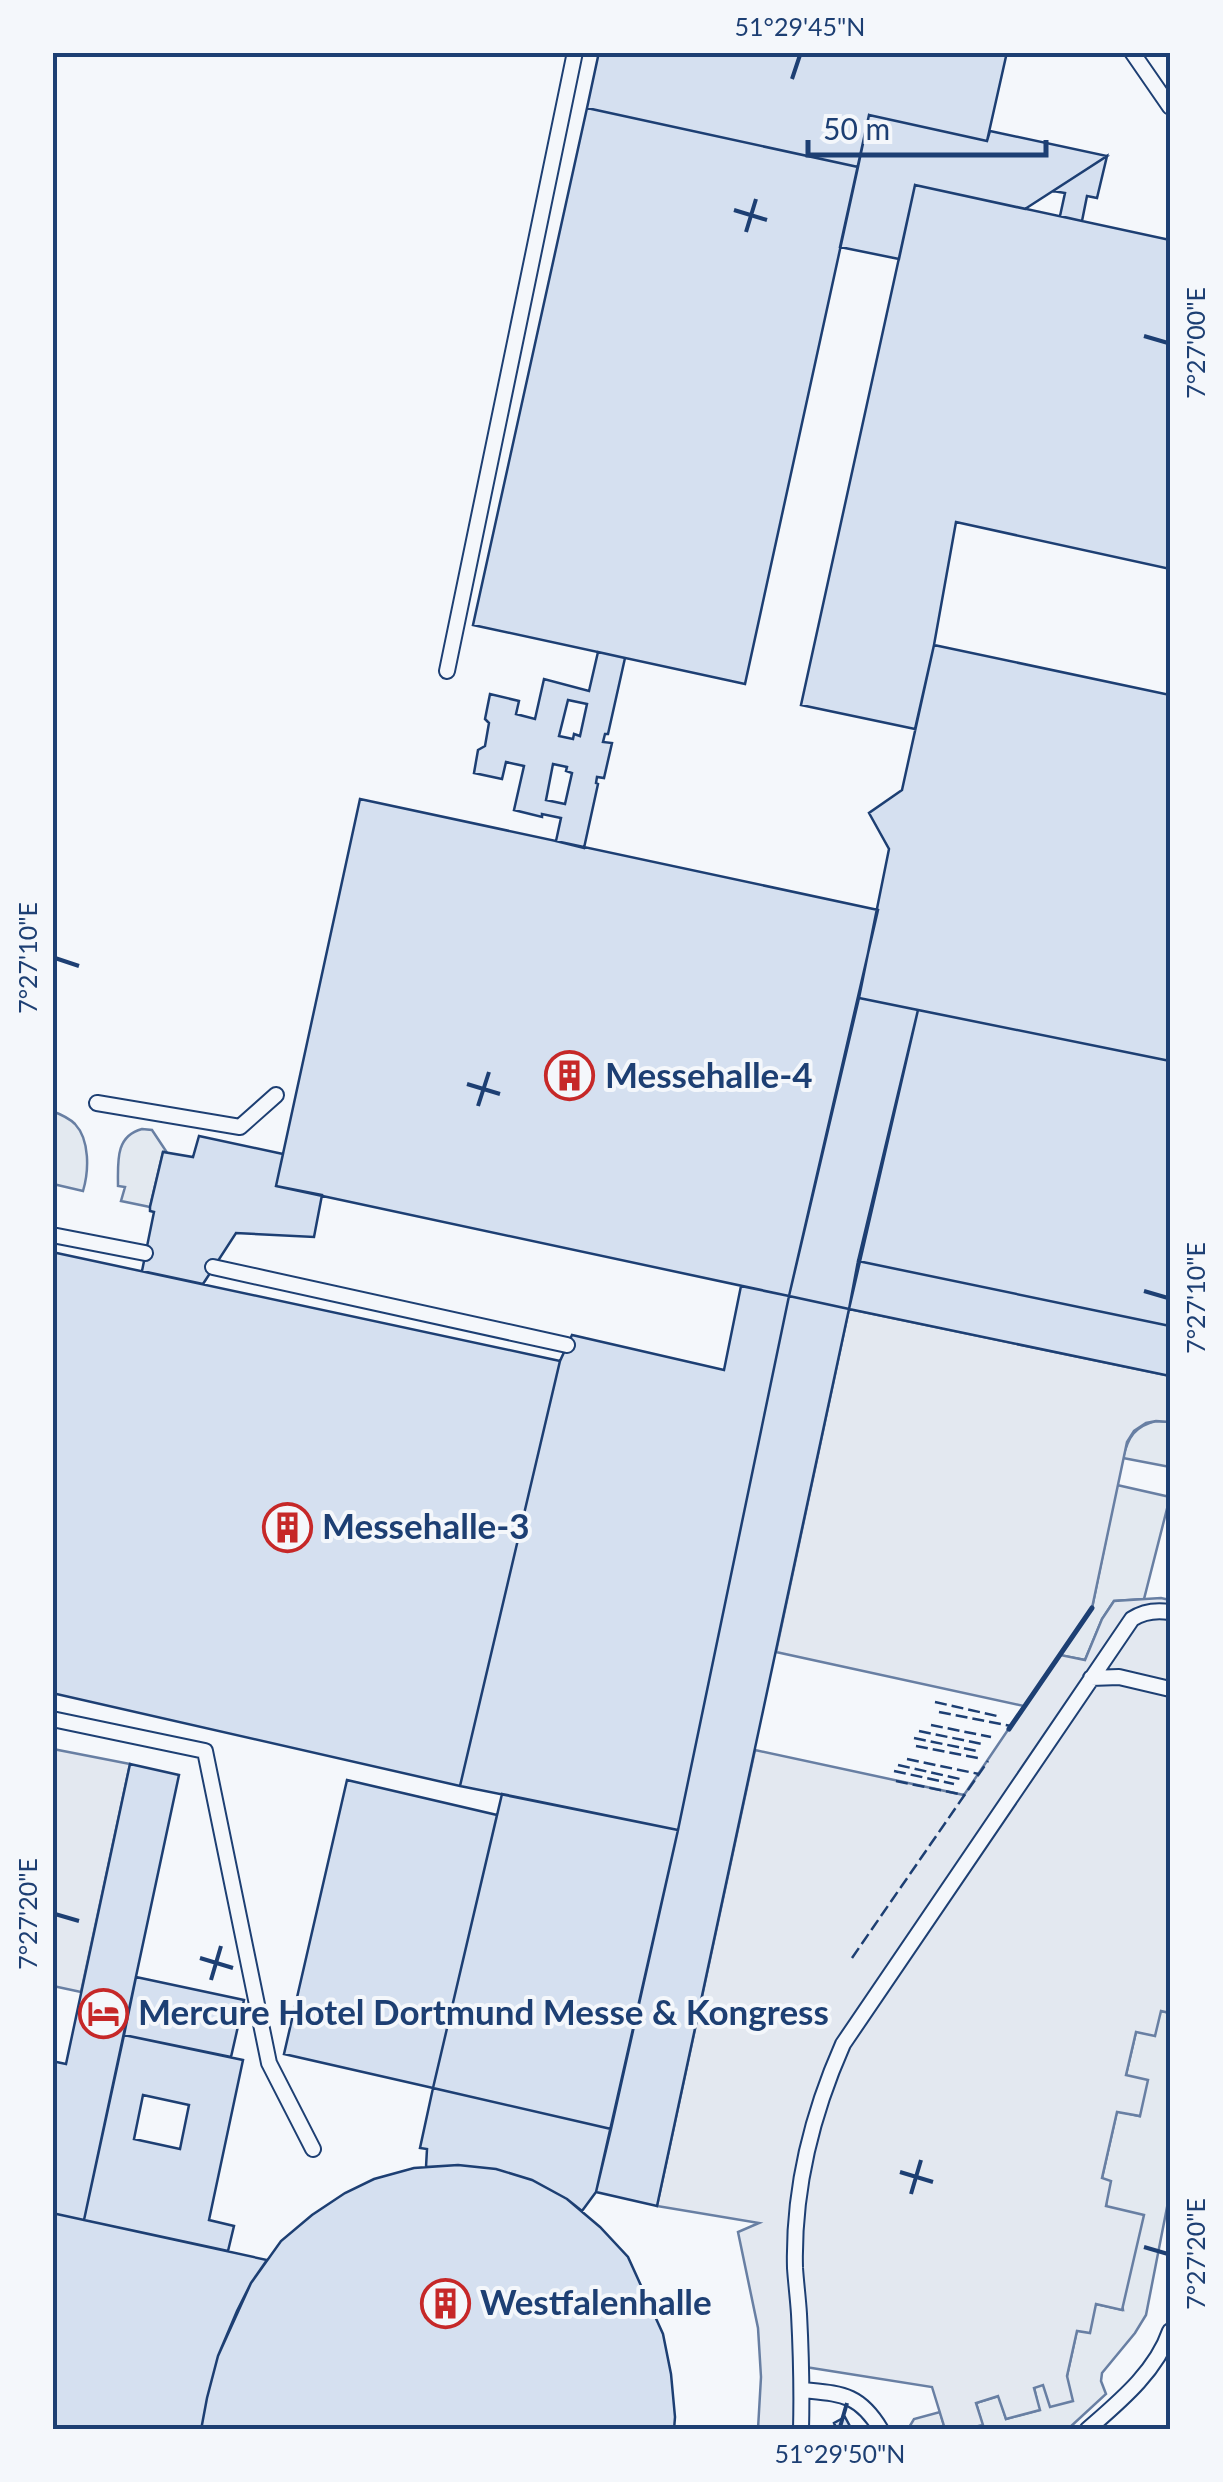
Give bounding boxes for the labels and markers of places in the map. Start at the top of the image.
building icon: Messehalle-4 [544,1050,596,1102]
place label: Messehalle-4 [605,1053,813,1095]
building icon: Messehalle-3 [261,1501,313,1553]
place label: Messehalle-3 [322,1504,530,1546]
hotel icon: Mercure Hotel Dortmund Messe & Kongress [77,1987,129,2039]
place label: Mercure Hotel Dortmund Messe & Kongress [138,1990,829,2032]
building icon: Westfalenhalle [419,2277,471,2329]
place label: Westfalenhalle [480,2280,712,2322]

